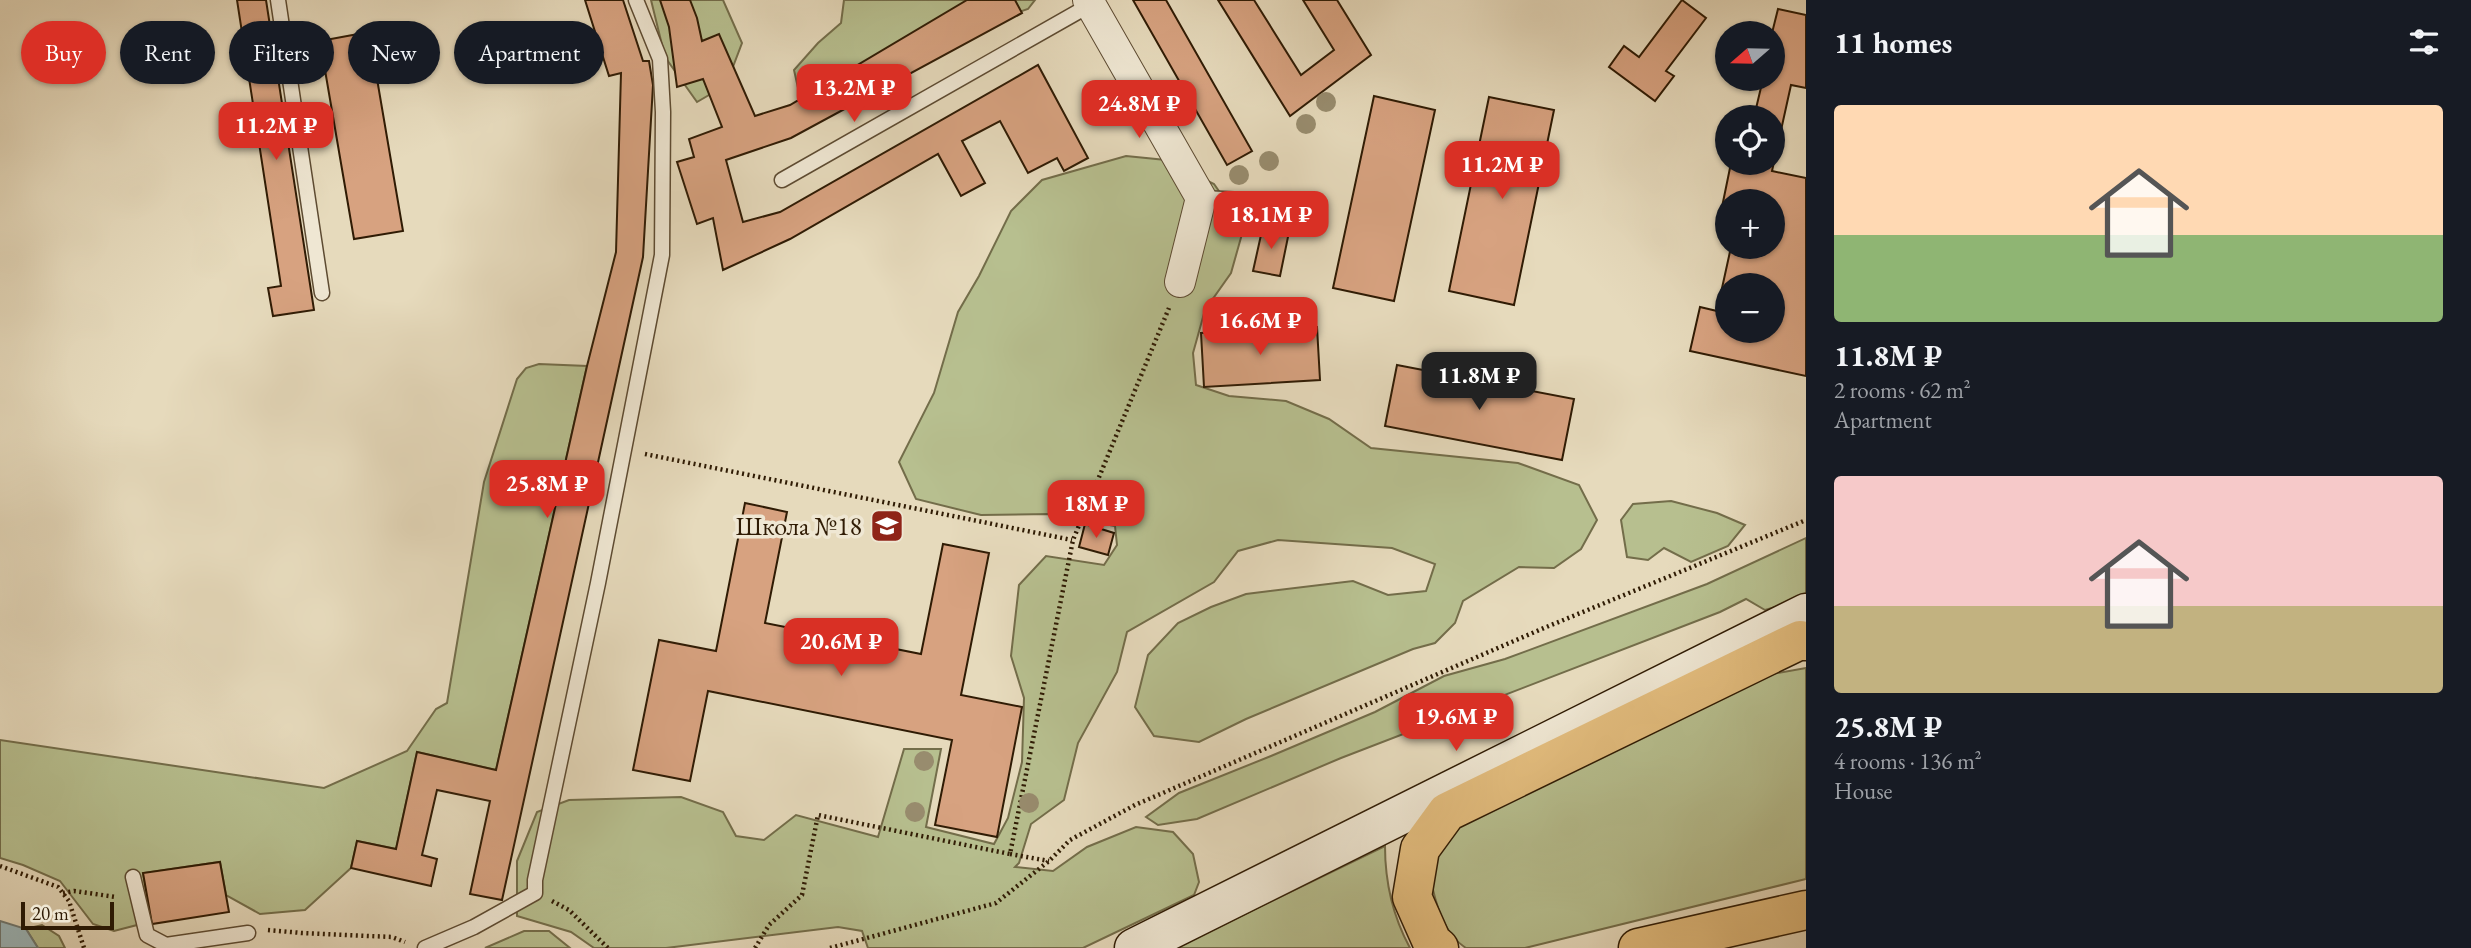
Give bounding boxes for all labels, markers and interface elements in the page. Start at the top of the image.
chip: Buy [21,21,106,84]
chip: Rent [120,21,215,84]
chip: Filters [229,21,334,84]
chip: New [348,21,440,84]
chip: Apartment [454,21,604,84]
north arrow [1715,21,1785,91]
map controls [1715,21,1785,343]
text: 11 homes [1834,23,1952,62]
icon: filters [2405,23,2443,61]
pin: 13.2M ₽ [789,64,919,124]
text: 13.2M ₽ [813,72,895,102]
pin: 24.8M ₽ [1074,80,1204,140]
text: 24.8M ₽ [1098,88,1180,118]
pin: 11.2M ₽ [211,102,341,162]
button: locate [1715,105,1785,175]
text: 11.2M ₽ [235,110,317,140]
pin: 11.2M ₽ [1437,142,1567,201]
text: 11.2M ₽ [1461,149,1543,179]
icon: home [2076,150,2202,276]
button: + [1715,189,1785,259]
pin: 18.1M ₽ [1206,191,1336,251]
text: 18.1M ₽ [1230,199,1312,229]
button: − [1715,273,1785,343]
pin: 16.6M ₽ [1195,298,1325,357]
text: 16.6M ₽ [1219,305,1301,335]
text: 11.8M ₽ [1834,336,1942,375]
pin: 11.8M ₽ [1414,352,1544,412]
text: 11.8M ₽ [1438,360,1520,390]
text: 2 rooms · 62 m² [1834,375,1971,405]
text: Apartment [1834,405,1932,435]
pin: 25.8M ₽ [482,461,612,520]
text: 25.8M ₽ [506,468,588,498]
pin: 18M ₽ [1047,480,1145,540]
text: 18M ₽ [1063,488,1129,518]
school or university icon: Школа №18 [868,507,906,545]
place label: Школа №18 [735,509,862,543]
icon: home [2076,521,2202,647]
pin: 20.6M ₽ [776,618,906,678]
text: 20.6M ₽ [800,626,882,656]
pin: 19.6M ₽ [1391,694,1521,753]
text: 19.6M ₽ [1415,701,1497,731]
text: 25.8M ₽ [1834,707,1942,746]
text: 4 rooms · 136 m² [1834,746,1982,776]
text: House [1834,776,1893,806]
scale bar [21,899,114,931]
text: 20 m [32,901,69,926]

